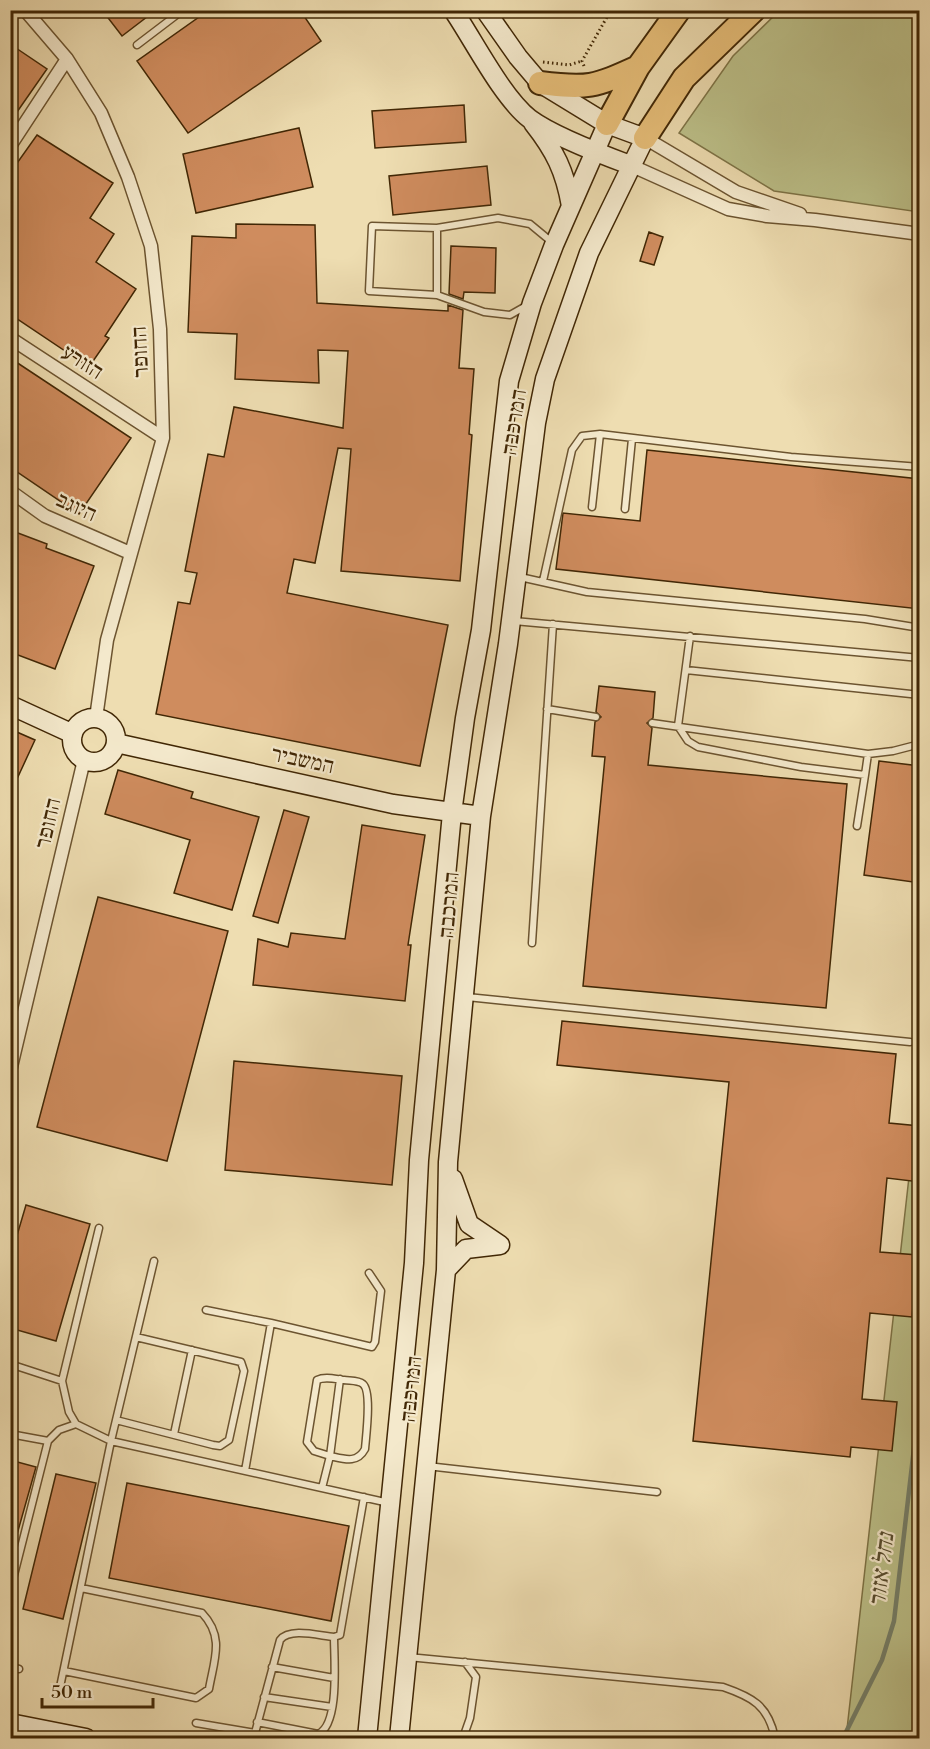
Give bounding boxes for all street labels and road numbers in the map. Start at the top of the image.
street label: החופר [126,326,155,378]
street label: הזורע [56,339,108,386]
street label: המרכבה [496,387,533,457]
street label: היוגב [52,487,101,528]
street label: המשביר [269,741,337,780]
street label: החופר [30,795,67,851]
street label: המרכבה [433,871,466,940]
street label: המרכבה [395,1355,428,1424]

